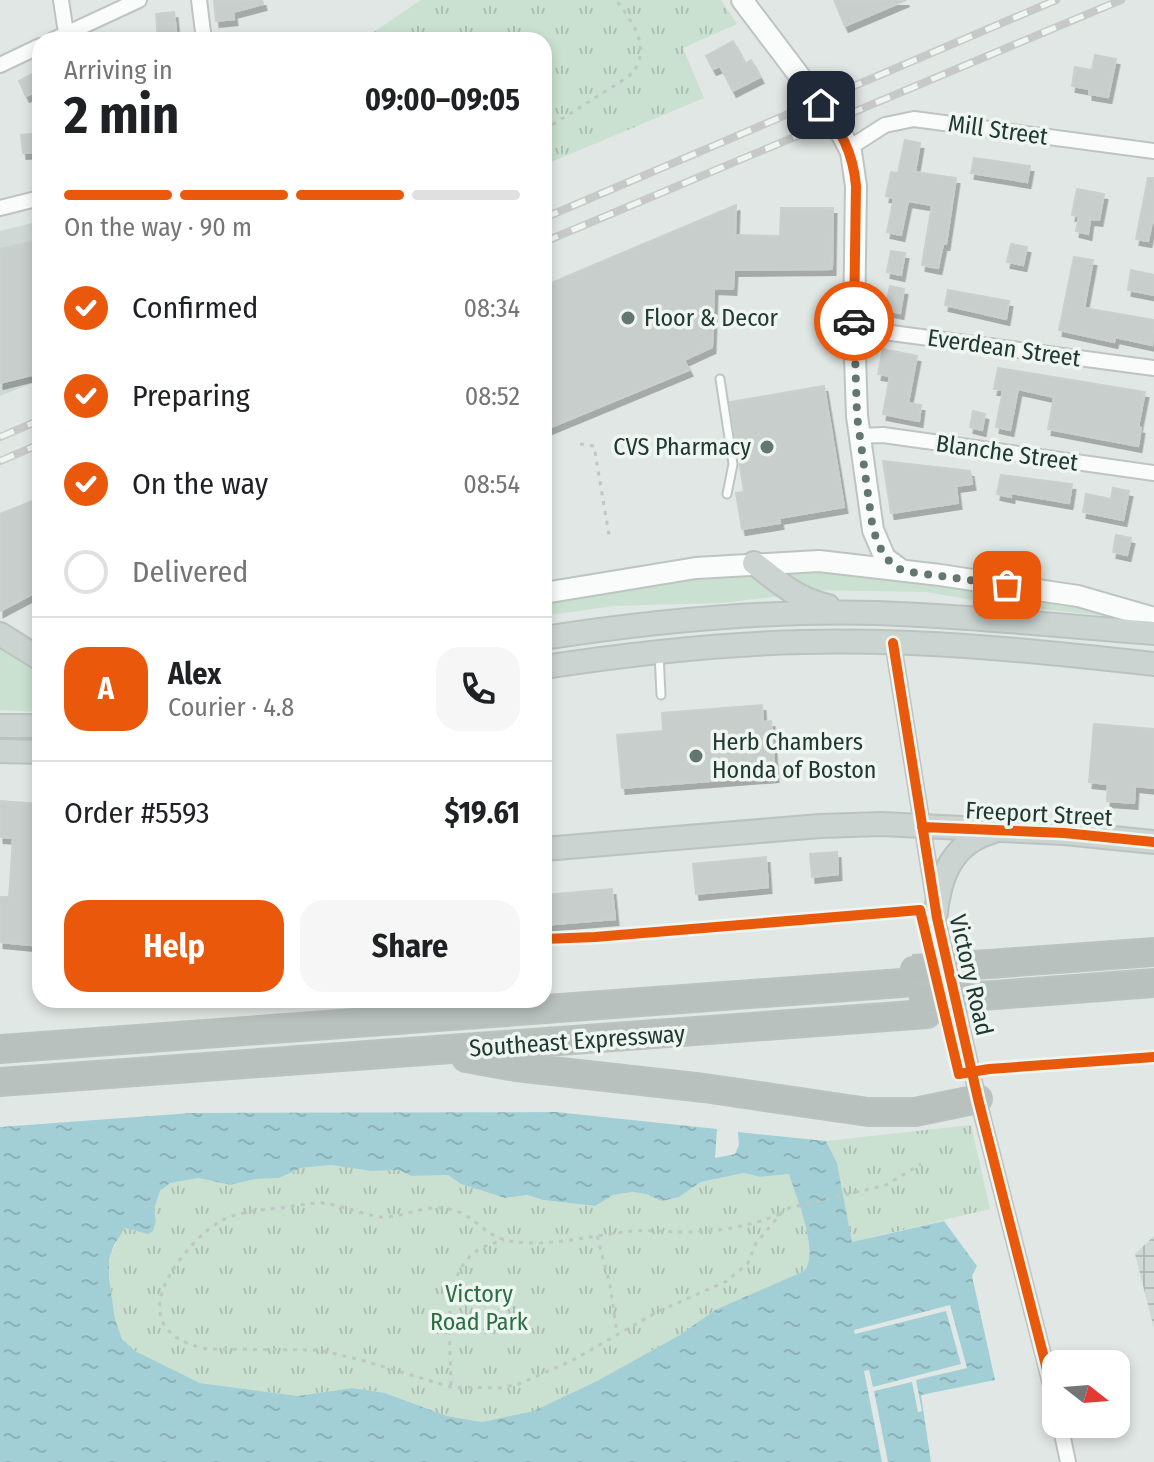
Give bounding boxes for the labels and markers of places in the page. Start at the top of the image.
pin [787,71,855,139]
place label: Floor & Decor [644,304,779,332]
marker: Floor & Decor [619,309,637,327]
place label: CVS Pharmacy [613,433,751,461]
marker: CVS Pharmacy [758,438,776,456]
pin [973,551,1041,619]
place label: Herb Chambers Honda of Boston [712,728,876,784]
marker: Herb Chambers Honda of Boston [687,747,705,765]

